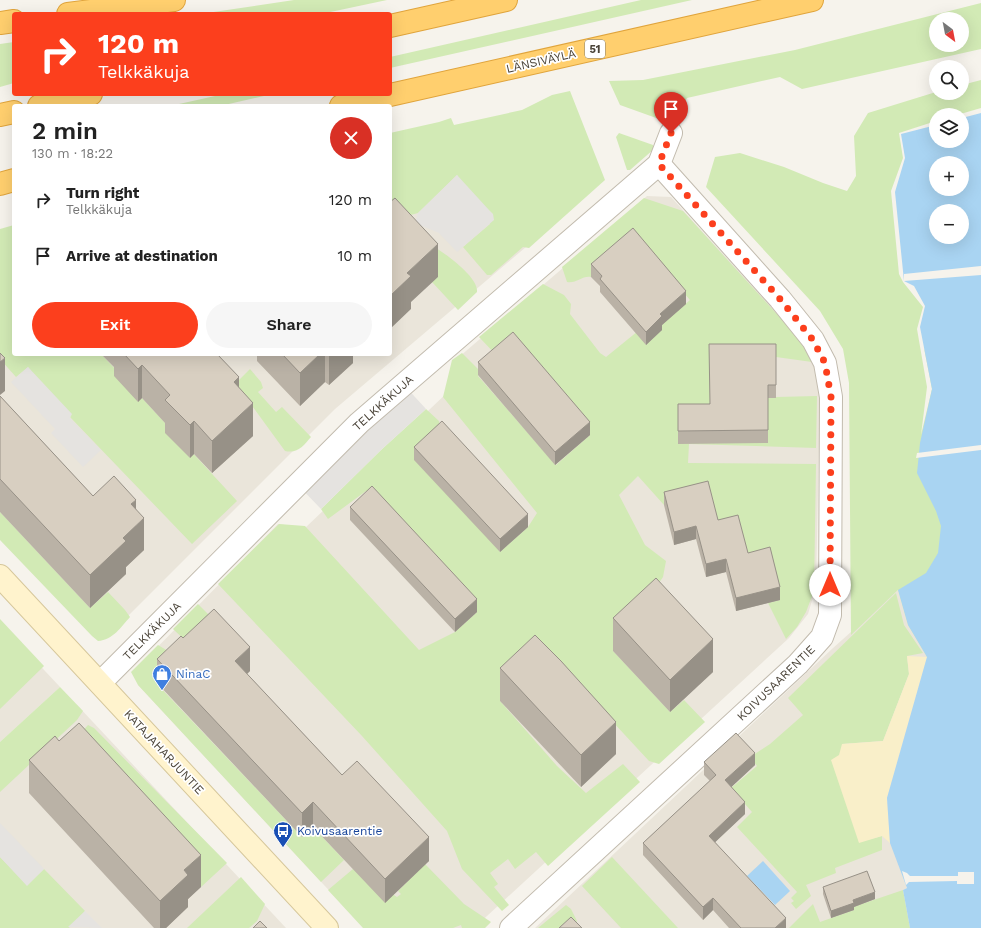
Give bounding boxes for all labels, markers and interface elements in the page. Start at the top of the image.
north arrow [929,12,969,52]
map controls [929,12,969,244]
text: 120 m [98,27,179,60]
icon: right [32,28,84,80]
road number: 51 [585,40,605,58]
street label: LÄNSIVÄYLÄ [505,46,577,76]
button: search [929,60,969,100]
text: Telkkäkuja [98,61,190,82]
pin [654,92,688,133]
icon: arrive [660,98,682,120]
button: layers [929,108,969,148]
text: 2 min [32,117,98,145]
button: close [330,117,372,159]
text: 130 m · 18:22 [32,146,113,161]
button: + [929,156,969,196]
text: Turn right [66,184,139,202]
icon: right [32,189,54,211]
text: 120 m [329,191,372,209]
text: Telkkäkuja [66,202,132,217]
button: − [929,204,969,244]
icon: arrive [32,245,54,267]
text: Arrive at destination [66,247,218,265]
text: 10 m [337,247,372,265]
button: Exit [32,302,198,348]
button: Share [206,302,372,348]
street label: TELKKÄKUJA [350,372,416,434]
position arrow [809,564,851,606]
street label: TELKKÄKUJA [120,599,184,663]
street label: KOIVUSAARENTIE [734,642,818,724]
shop icon: NinaC [151,663,173,691]
place label: NinaC [176,667,210,681]
street label: KATAJAHARJUNTIE [121,707,207,797]
bus stop icon: Koivusaarentie [272,820,294,848]
place label: Koivusaarentie [297,824,383,838]

